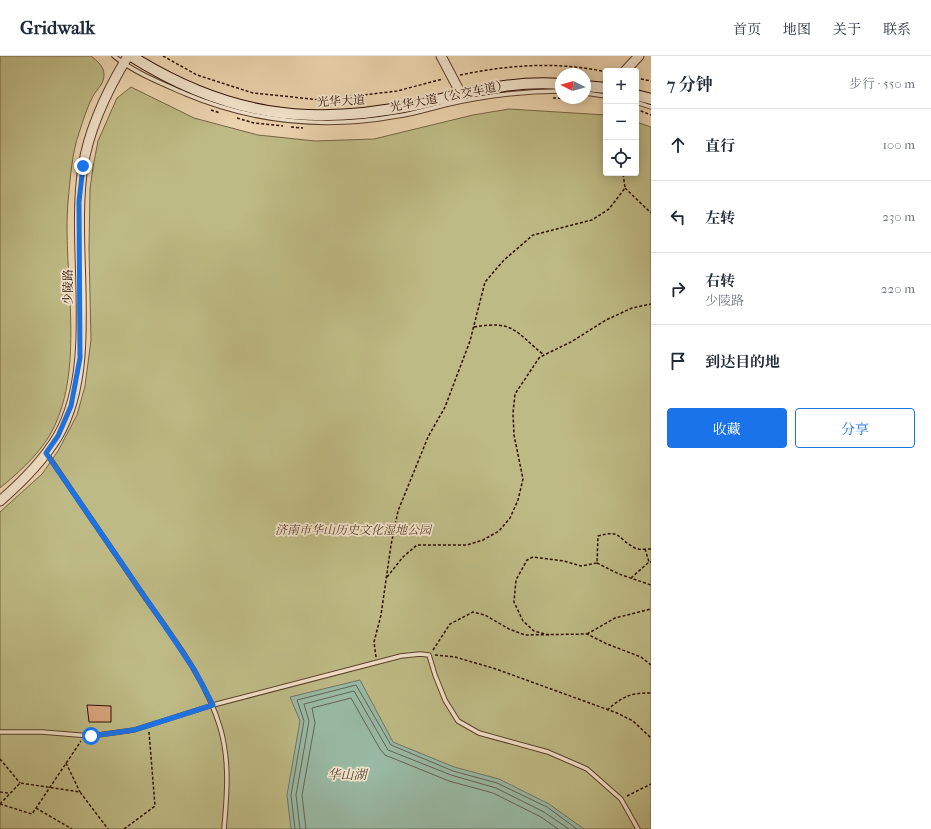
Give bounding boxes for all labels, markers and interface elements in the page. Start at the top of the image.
text: Gridwalk [20,17,95,39]
text: 首页 [733,21,761,38]
text: 地图 [783,21,811,38]
text: 关于 [833,21,861,38]
text: 联系 [883,21,911,38]
north arrow [555,68,591,104]
map controls [603,68,639,176]
button: + [603,68,639,104]
text: 7 分钟 [667,74,713,94]
text: 步行 · 550 m [849,76,915,91]
street label: 光华大道（公交车道） [389,78,509,114]
street label: 光华大道 [317,93,365,109]
button: − [603,104,639,140]
icon: ahead [667,134,689,156]
text: 直行 [705,137,735,155]
text: 100 m [882,137,915,152]
button: locate [603,140,639,176]
route end [74,157,92,175]
icon: left [667,206,689,228]
text: 左转 [705,209,735,227]
text: 230 m [882,209,915,224]
street label: 少陵路 [61,269,75,305]
text: 右转 [705,272,735,290]
icon: right [667,278,689,300]
text: 220 m [881,281,915,296]
text: 少陵路 [705,293,744,308]
icon: arrive [667,350,689,372]
text: 到达目的地 [705,353,780,371]
button: 收藏 [667,408,787,448]
button: 分享 [795,408,915,448]
park label: 济南市华山历史文化湿地公园 [275,523,433,537]
route start [82,727,100,745]
water label: 华山湖 [327,767,368,782]

